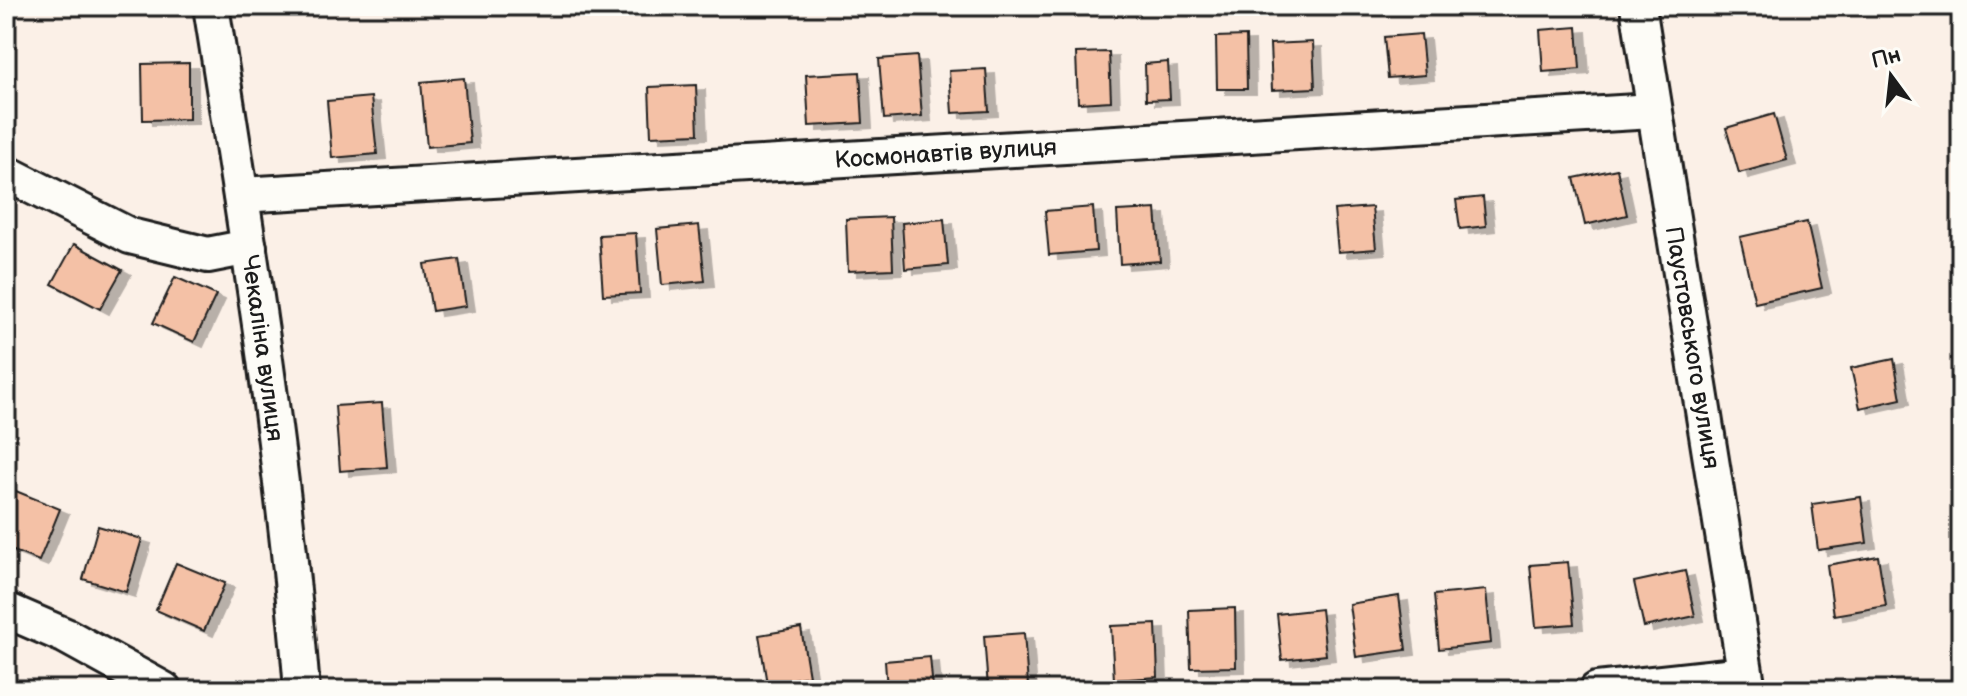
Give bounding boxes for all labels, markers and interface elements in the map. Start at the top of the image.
north arrow [1851,36,1931,116]
text: Пн [1869,41,1904,75]
street label: Космонавтів вулиця [834,132,1058,175]
street label: Паустовського вулиця [1659,224,1726,471]
street label: Чекаліна вулиця [235,253,290,443]

